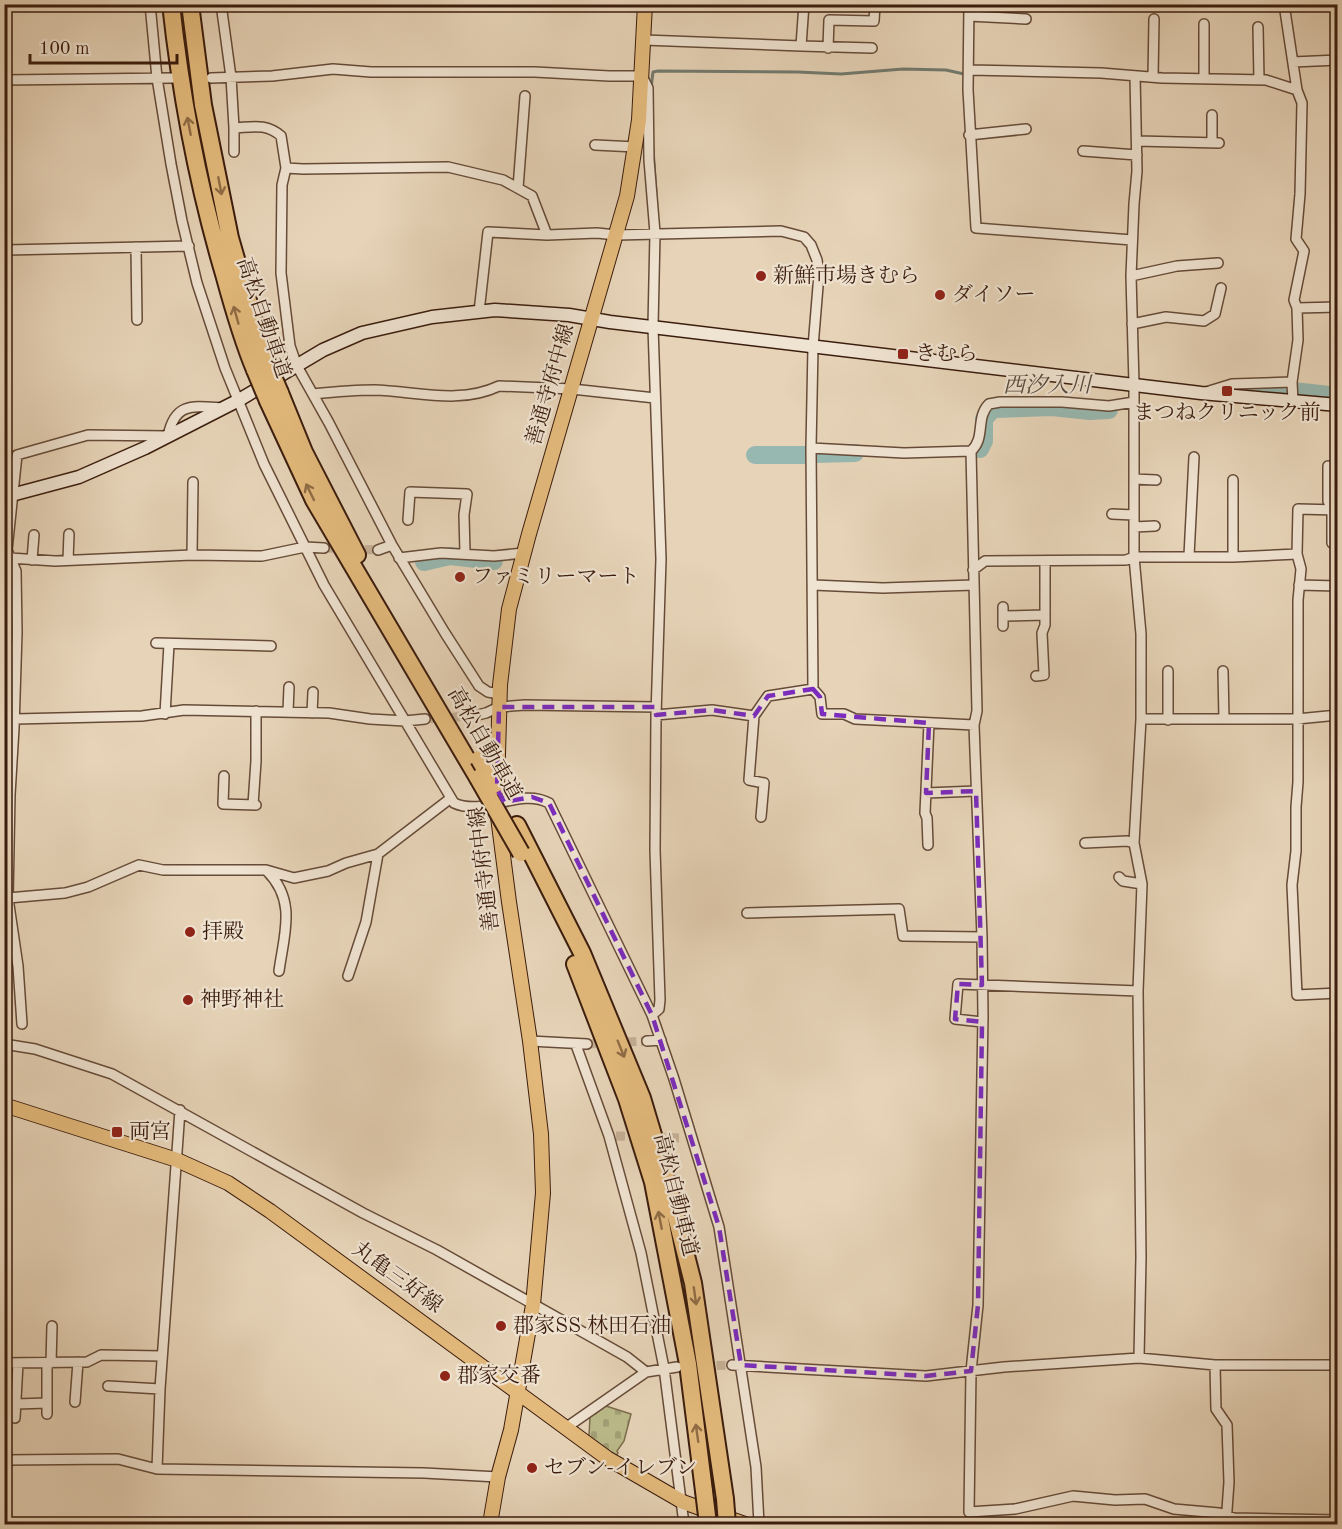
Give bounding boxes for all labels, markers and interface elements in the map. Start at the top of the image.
scale bar [30,27,177,65]
text: 100 m [39,40,90,58]
one-way arrow [183,116,194,136]
one-way arrow [214,177,226,196]
street label: 高松自動車道 [233,254,295,381]
place label: 新鮮市場きむら [773,264,920,287]
marker: 新鮮市場きむら [754,269,768,283]
place label: ダイソー [952,284,1036,306]
marker: ダイソー [933,288,947,302]
one-way arrow [230,306,241,325]
street label: 善通寺府中線 [522,321,578,448]
place label: きむら [915,343,978,365]
marker: きむら [896,347,910,361]
water label: 西汐入川 [1003,373,1093,397]
marker: まつねクリニック前 [1220,384,1234,398]
place label: まつねクリニック前 [1133,401,1321,424]
one-way arrow [304,484,316,502]
place label: ファミリーマート [472,567,640,588]
marker: ファミリーマート [453,570,467,584]
street label: 高松自動車道 [443,683,526,804]
street label: 善通寺府中線 [465,805,503,933]
place label: 拝殿 [202,920,244,943]
marker: 拝殿 [183,925,197,939]
place label: 神野神社 [200,988,284,1011]
marker: 神野神社 [181,993,195,1007]
one-way arrow [616,1039,627,1057]
place label: 両宮 [129,1120,171,1143]
marker: 両宮 [110,1125,124,1139]
street label: 高松自動車道 [650,1131,702,1259]
one-way arrow [654,1211,665,1230]
street label: 丸亀三好線 [348,1237,447,1317]
one-way arrow [689,1285,700,1305]
place label: 郡家SS 林田石油 [513,1314,671,1337]
marker: 郡家SS 林田石油 [494,1319,508,1333]
place label: 郡家交番 [457,1364,541,1387]
marker: 郡家交番 [438,1369,452,1383]
one-way arrow [691,1423,702,1443]
place label: セブン-イレブン [544,1456,697,1479]
marker: セブン-イレブン [525,1461,539,1475]

